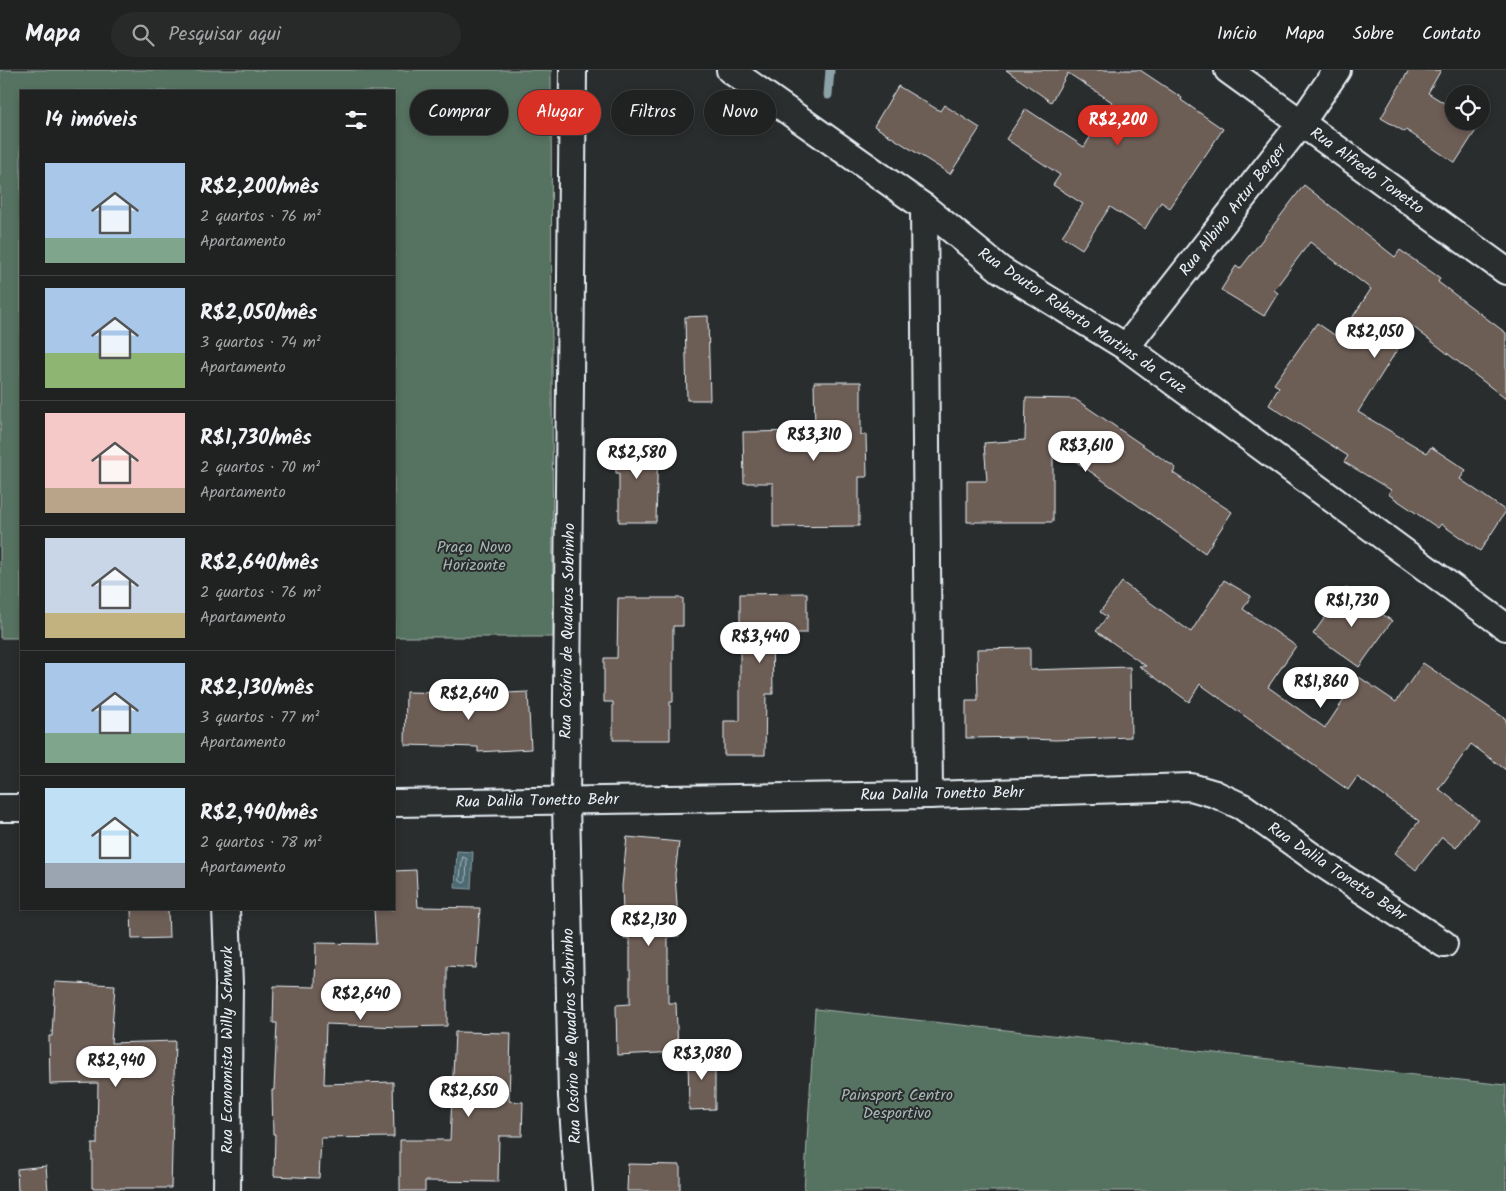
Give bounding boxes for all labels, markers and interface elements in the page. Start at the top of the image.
search box [111,12,461,57]
text: Mapa [25,15,81,54]
text: Pesquisar aqui [169,20,281,50]
text: Início [1217,20,1257,49]
text: Mapa [1285,20,1325,49]
text: Sobre [1353,20,1394,49]
text: Contato [1422,20,1481,49]
icon: search [129,21,157,49]
map controls [1445,85,1490,130]
button: locate [1445,85,1490,130]
chip: Comprar [410,90,508,135]
chip: Alugar [518,90,601,135]
chip: Filtros [611,90,694,135]
chip: Novo [704,90,776,135]
text: 14 imóveis [45,104,137,137]
pin: R$2,200 [1072,104,1164,147]
icon: filters [342,106,370,134]
text: R$2,200 [1089,108,1147,133]
street label: Rua Alfredo Tonetto [1305,121,1429,221]
street label: Rua Albino Artur Berger [1173,137,1294,282]
text: R$2,200/mês [200,171,319,204]
icon: home [85,183,145,243]
text: 2 quartos · 76 m² [200,204,321,229]
text: Apartamento [200,229,286,254]
street label: Rua Doutor Roberto Martins da Cruz [972,241,1192,401]
text: R$2,050/mês [200,297,317,330]
icon: home [85,308,145,368]
pin: R$2,050 [1329,316,1421,359]
text: R$2,050 [1346,320,1404,345]
text: 3 quartos · 74 m² [200,330,321,355]
text: Apartamento [200,355,286,380]
pin: R$3,310 [768,420,860,462]
text: R$1,730/mês [200,422,312,455]
text: R$3,310 [787,423,841,448]
pin: R$3,610 [1040,430,1132,473]
icon: home [85,433,145,493]
text: R$3,610 [1059,434,1113,459]
pin: R$2,580 [591,438,683,480]
text: R$2,580 [608,441,666,466]
text: 2 quartos · 70 m² [200,455,320,480]
text: Apartamento [200,480,286,505]
street label: Rua Osório de Quadros Sobrinho [554,523,582,739]
park label: Praça Novo Horizonte [437,535,511,578]
text: R$2,640/mês [200,547,319,580]
icon: home [85,558,145,618]
text: 2 quartos · 76 m² [200,580,321,605]
pin: R$1,730 [1306,586,1398,628]
text: R$1,730 [1326,589,1378,614]
text: Apartamento [200,605,286,630]
pin: R$3,440 [714,622,806,664]
text: R$3,440 [731,625,789,650]
pin: R$1,860 [1275,666,1367,709]
text: R$1,860 [1294,670,1348,695]
text: R$2,130/mês [200,672,314,705]
pin: R$2,640 [423,678,515,721]
text: R$2,640 [440,682,498,707]
icon: home [85,683,145,743]
text: 3 quartos · 77 m² [200,705,319,730]
text: Apartamento [200,730,286,755]
street label: Rua Dalila Tonetto Behr [860,780,1026,808]
street label: Rua Dalila Tonetto Behr [455,787,621,815]
text: R$2,940/mês [200,797,318,830]
icon: home [85,808,145,868]
street label: Rua Dalila Tonetto Behr [1262,816,1413,929]
text: 2 quartos · 78 m² [200,830,322,855]
text: Apartamento [200,855,286,880]
pin: R$2,130 [603,904,695,947]
text: R$2,130 [622,908,676,933]
street label: Rua Osório de Quadros Sobrinho [556,928,588,1144]
street label: Rua Economista Willy Schwark [215,946,240,1154]
pin: R$2,640 [315,978,407,1021]
text: R$2,640 [332,982,390,1007]
pin: R$3,080 [656,1038,748,1081]
text: R$3,080 [673,1042,731,1067]
pin: R$2,940 [70,1046,162,1088]
text: R$2,940 [87,1049,145,1074]
pin: R$2,650 [423,1076,515,1118]
text: R$2,650 [440,1079,498,1104]
park label: Painsport Centro Desportivo [841,1083,953,1126]

